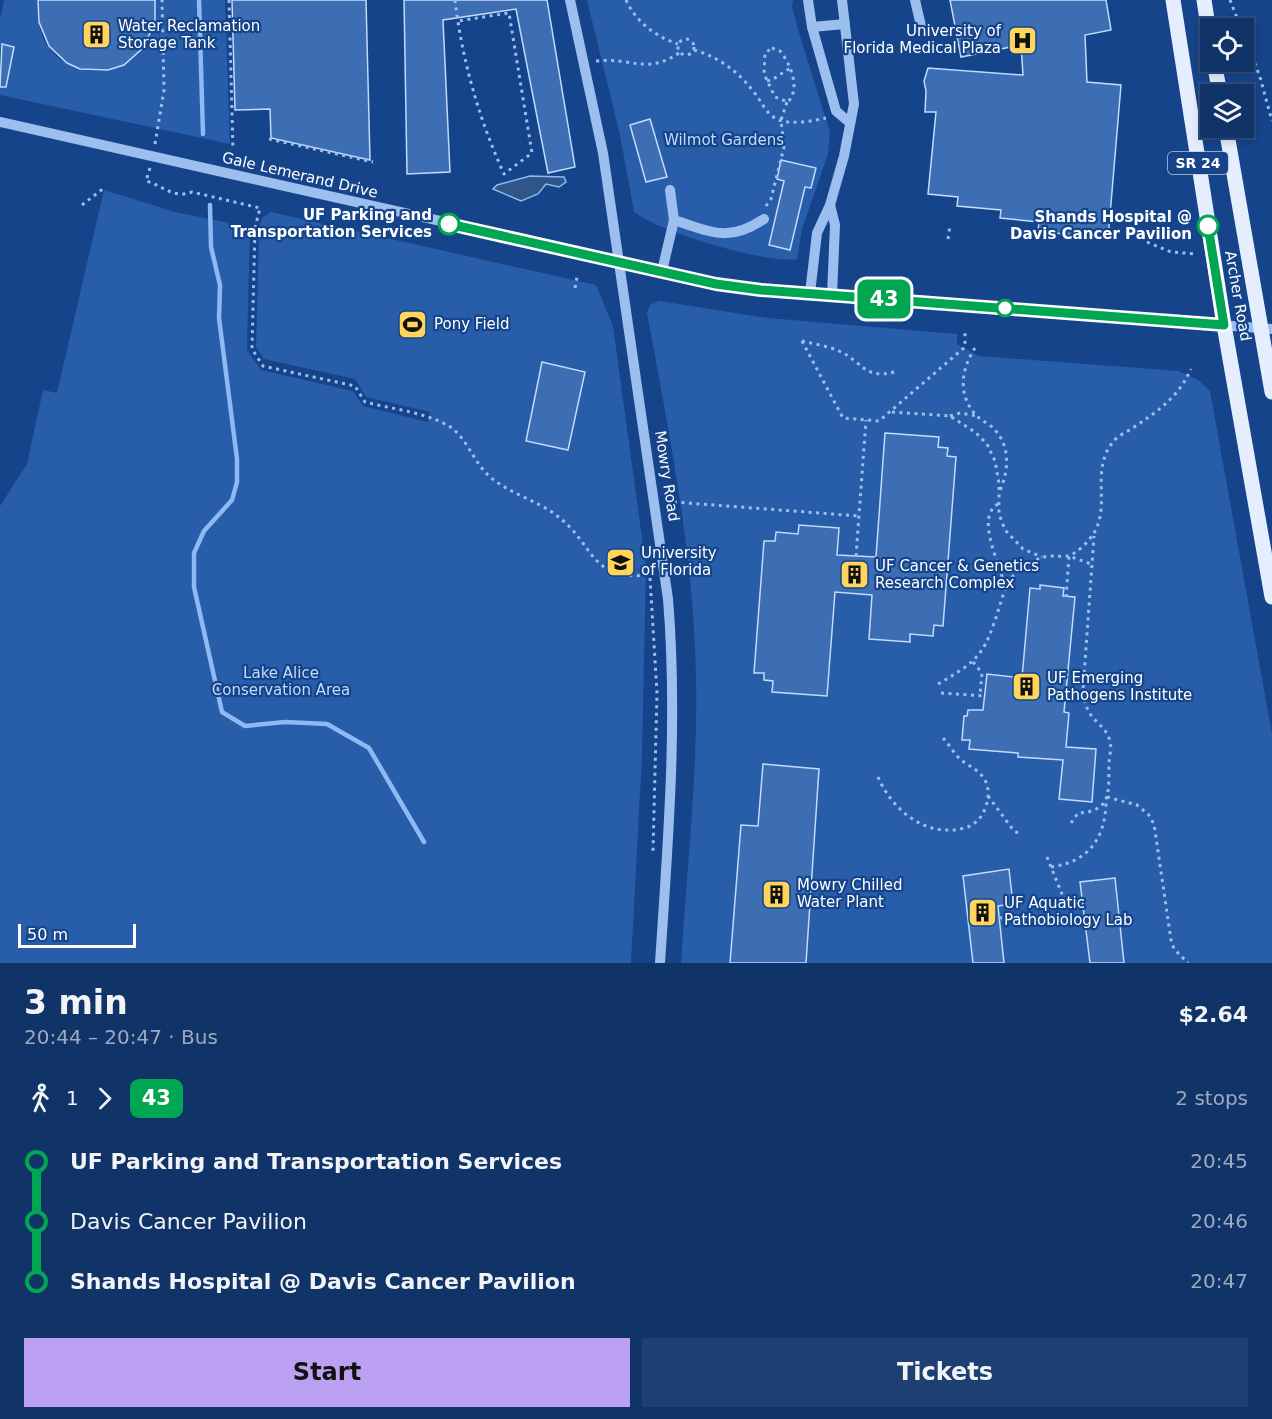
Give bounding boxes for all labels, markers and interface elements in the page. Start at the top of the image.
place label: Water Reclamation Storage Tank [118,17,260,52]
map controls [1200,18,1254,138]
button: locate [1200,18,1254,72]
building icon: Water Reclamation Storage Tank [81,19,113,51]
place label: University of Florida Medical Plaza [844,22,1002,57]
hospital icon: University of Florida Medical Plaza [1006,24,1038,56]
button: layers [1200,84,1254,138]
park label: Wilmot Gardens [664,131,784,149]
street label: Gale Lemerand Drive [220,148,380,202]
road number: SR 24 [1168,152,1228,174]
place label: UF Parking and Transportation Services [231,206,432,241]
place label: Shands Hospital @ Davis Cancer Pavilion [1010,208,1192,243]
marker: UF Parking and Transportation Services [438,213,460,235]
marker: Shands Hospital @ Davis Cancer Pavilion [1197,215,1219,237]
street label: Archer Road [1221,249,1255,343]
line badge: 43 [857,280,911,318]
text: 43 [869,287,899,311]
unlabelled marker [996,299,1014,317]
sports icon: Pony Field [397,308,429,340]
place label: Pony Field [434,315,509,333]
street label: Mowry Road [651,429,683,523]
place label: University of Florida [641,544,717,579]
school or university icon: University of Florida [604,546,636,578]
place label: UF Cancer & Genetics Research Complex [875,557,1039,592]
building icon: UF Cancer & Genetics Research Complex [838,559,870,591]
park label: Lake Alice Conservation Area [212,664,350,699]
place label: UF Emerging Pathogens Institute [1047,669,1192,704]
building icon: UF Emerging Pathogens Institute [1010,671,1042,703]
place label: Mowry Chilled Water Plant [797,876,902,911]
building icon: Mowry Chilled Water Plant [760,878,792,910]
place label: UF Aquatic Pathobiology Lab [1004,894,1133,929]
building icon: UF Aquatic Pathobiology Lab [967,896,999,928]
scale bar [18,921,136,948]
text: 50 m [27,925,68,944]
text: 3 min [24,983,128,1022]
text: $2.64 [1178,1002,1248,1027]
text: 20:44 – 20:47 · Bus [24,1025,218,1049]
icon: walk [24,1082,57,1115]
icon: forward [88,1082,121,1115]
text: 1 [66,1086,79,1110]
text: 43 [142,1086,171,1110]
text: 2 stops [1175,1086,1248,1110]
text: UF Parking and Transportation Services [70,1149,562,1174]
text: 20:45 [1190,1149,1248,1173]
text: Davis Cancer Pavilion [70,1209,307,1234]
text: 20:46 [1190,1209,1248,1233]
text: Shands Hospital @ Davis Cancer Pavilion [70,1269,576,1294]
text: 20:47 [1190,1269,1248,1293]
button: Start [24,1338,630,1407]
button: Tickets [642,1338,1248,1407]

